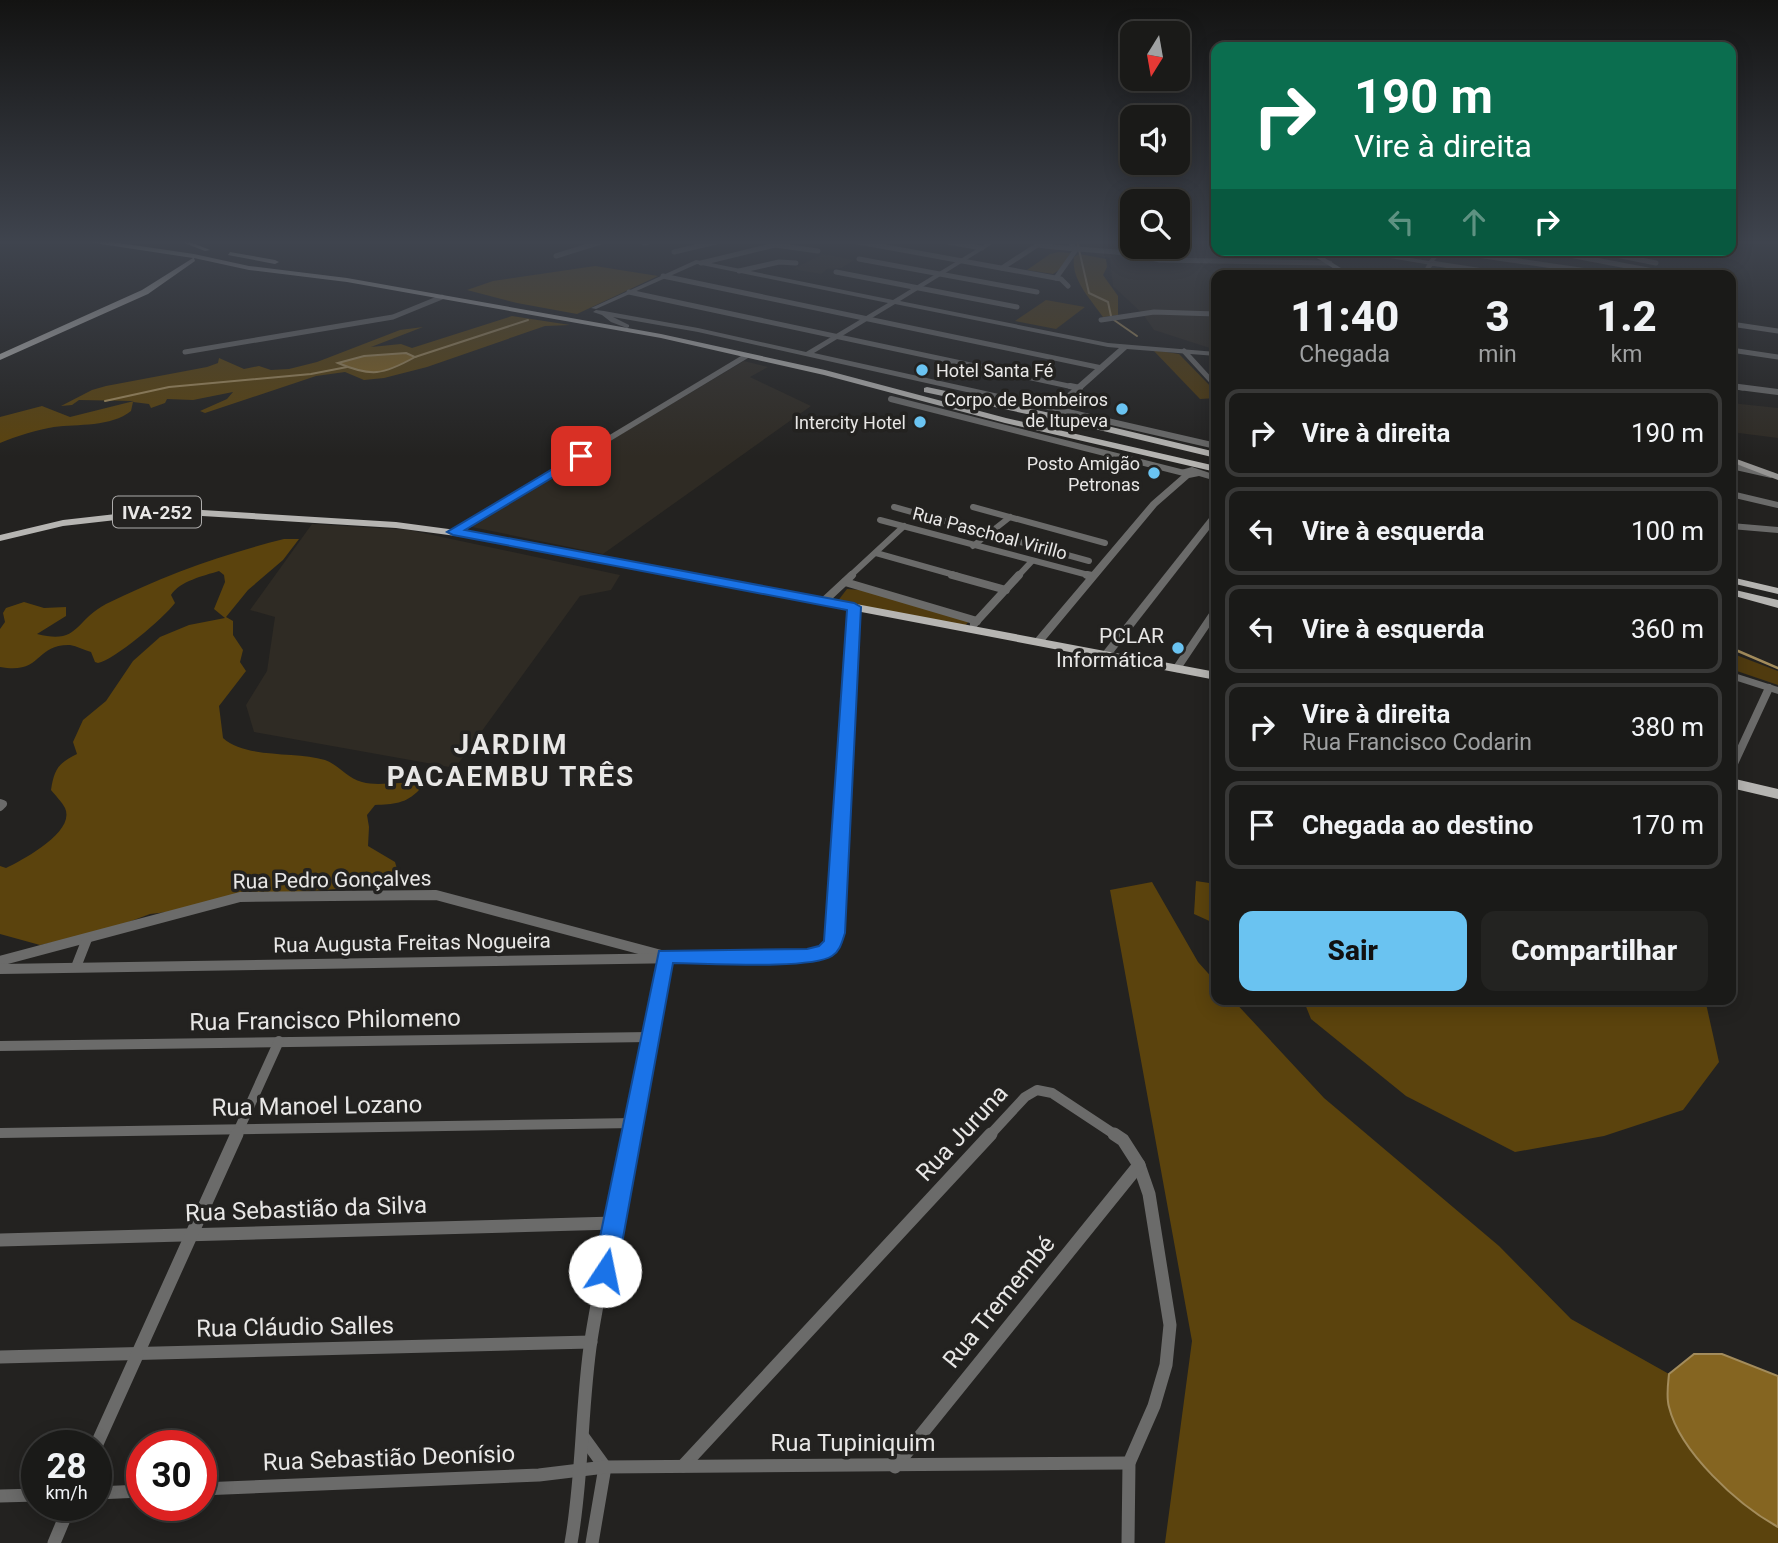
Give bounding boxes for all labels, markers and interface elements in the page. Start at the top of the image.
north arrow [1120,21,1190,91]
map controls [1120,21,1190,259]
text: 190 m [1354,68,1493,125]
icon: right [1239,70,1330,161]
button: sound [1120,105,1190,175]
text: Vire à direita [1354,127,1532,165]
button: search [1120,189,1190,259]
icon: left [1382,203,1420,241]
icon: ahead [1455,203,1493,241]
icon: right [1528,203,1566,241]
text: 11:40 [1290,292,1399,341]
text: 3 [1485,292,1510,341]
text: 1.2 [1596,292,1657,341]
text: Chegada [1299,341,1390,368]
text: min [1478,341,1517,368]
text: km [1610,341,1642,368]
place label: Hotel Santa Fé [936,360,1053,381]
marker: Hotel Santa Fé [914,362,930,378]
place label: Corpo de Bombeiros de Itupeva [944,389,1108,431]
marker: Corpo de Bombeiros de Itupeva [1114,401,1130,417]
place label: Intercity Hotel [794,412,906,433]
marker: Intercity Hotel [912,414,928,430]
icon: right [1243,414,1281,452]
text: Vire à direita [1302,418,1450,448]
text: 190 m [1631,418,1704,448]
pin [551,426,611,486]
icon: arrive [562,437,600,475]
place label: Posto Amigão Petronas [1027,453,1140,495]
marker: Posto Amigão Petronas [1146,465,1162,481]
road number: IVA-252 [113,496,201,527]
street label: Rua Paschoal Virillo [910,502,1070,564]
icon: left [1243,512,1281,550]
text: Vire à esquerda [1302,516,1485,546]
text: 100 m [1631,516,1704,546]
icon: left [1243,610,1281,648]
text: Vire à esquerda [1302,614,1485,644]
text: 360 m [1631,614,1704,644]
place label: PCLAR Informática [1056,624,1164,672]
marker: PCLAR Informática [1170,640,1186,656]
text: Vire à direita [1302,699,1450,729]
icon: right [1243,708,1281,746]
text: 380 m [1631,712,1704,742]
district label: JARDIM PACAEMBU TRÊS [387,728,635,793]
text: Rua Francisco Codarin [1302,729,1532,756]
icon: arrive [1243,806,1281,844]
text: Chegada ao destino [1302,810,1533,840]
text: 170 m [1631,810,1704,840]
street label: Rua Pedro Gonçalves [232,866,432,894]
button: Sair [1239,911,1467,991]
button: Compartilhar [1481,911,1708,991]
street label: Rua Augusta Freitas Nogueira [273,929,551,957]
street label: Rua Francisco Philomeno [189,1004,461,1036]
street label: Rua Juruna [910,1079,1014,1187]
street label: Rua Manoel Lozano [211,1090,423,1122]
street label: Rua Sebastião da Silva [184,1191,428,1227]
street label: Rua Tremembé [937,1230,1061,1374]
position arrow [568,1234,642,1308]
street label: Rua Cláudio Salles [196,1311,394,1343]
street label: Rua Tupiniquim [770,1429,936,1457]
speed limit sign: 30 [126,1430,217,1521]
street label: Rua Sebastião Deonísio [262,1440,516,1476]
text: 28 [46,1446,87,1487]
text: km/h [45,1482,88,1503]

